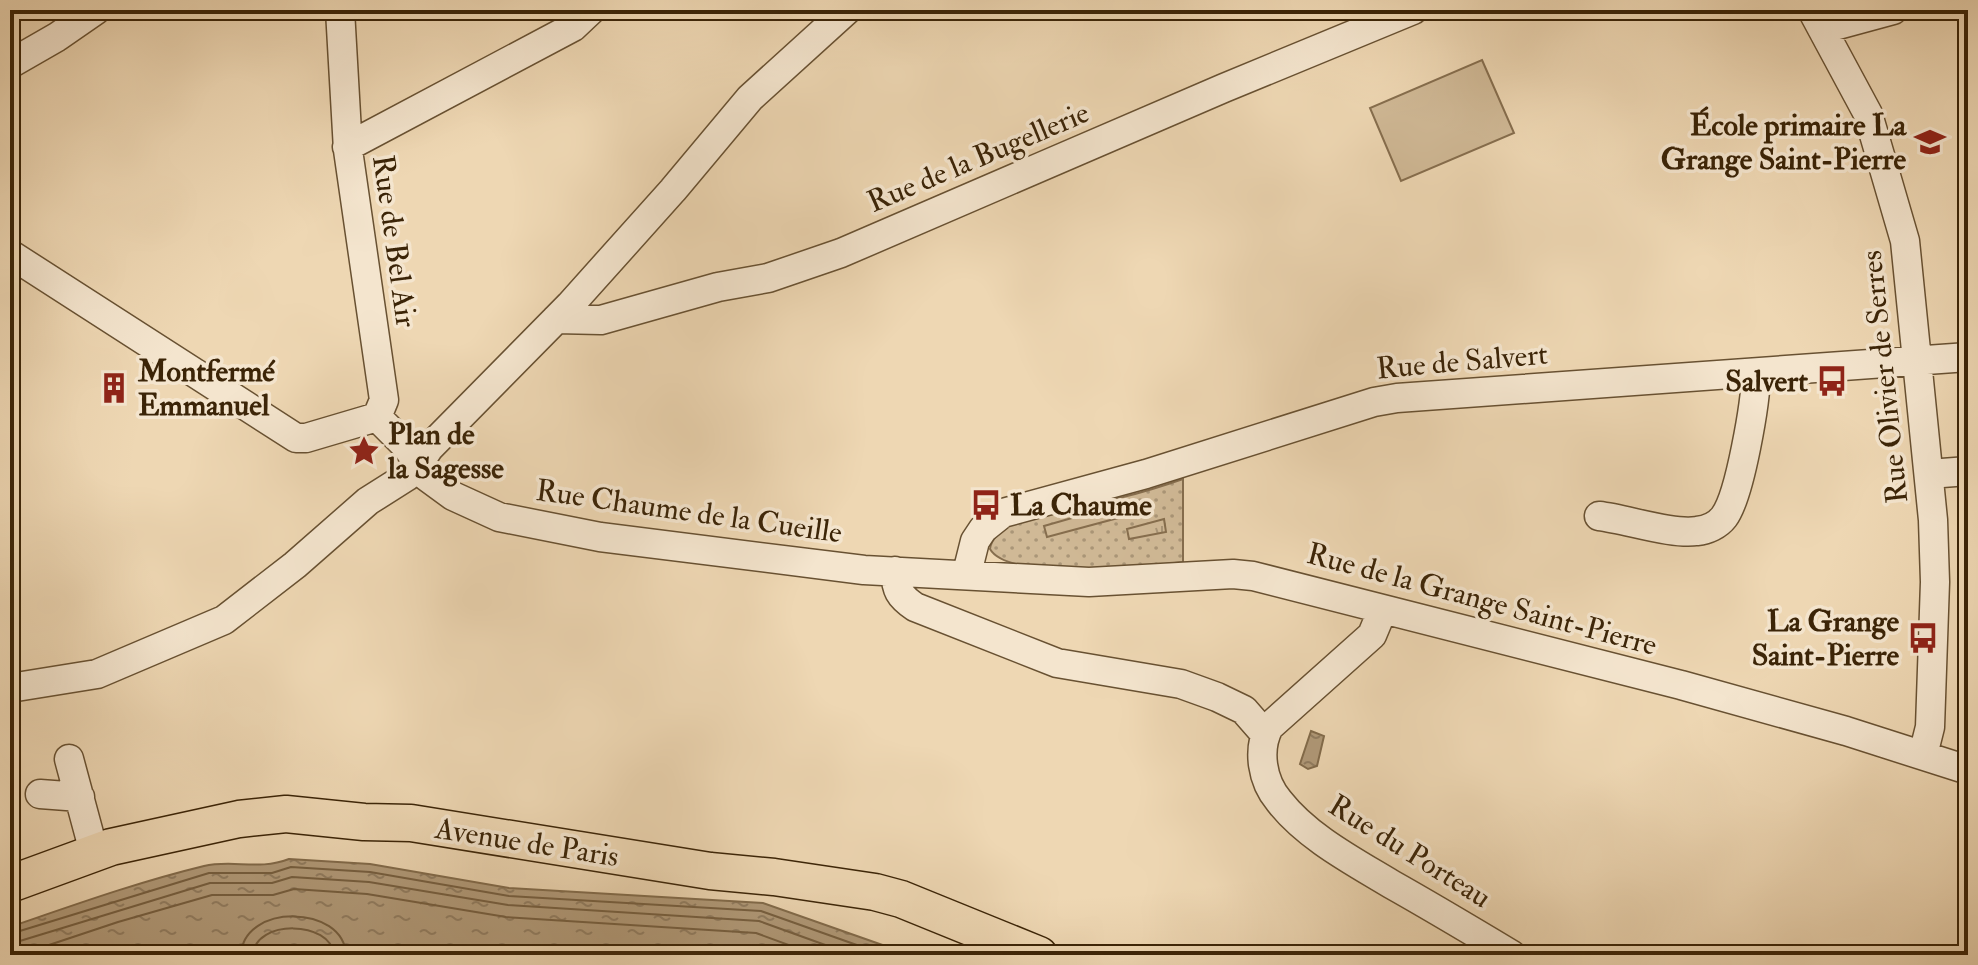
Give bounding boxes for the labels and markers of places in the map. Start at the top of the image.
place label: École primaire La Grange Saint-Pierre [1661,106,1908,178]
school or university icon: École primaire La Grange Saint-Pierre [1913,125,1947,159]
place label: Montfermé Emmanuel [137,353,276,424]
place label: Salvert [1725,363,1808,400]
bus stop icon: Salvert [1815,364,1849,398]
building icon: Montfermé Emmanuel [97,371,131,405]
place label: Plan de la Sagesse [387,416,504,487]
place icon: Plan de la Sagesse [347,434,381,468]
place label: La Chaume [1010,487,1152,524]
bus stop icon: La Chaume [969,488,1003,522]
place label: La Grange Saint-Pierre [1752,603,1899,674]
bus stop icon: La Grange Saint-Pierre [1906,621,1940,655]

